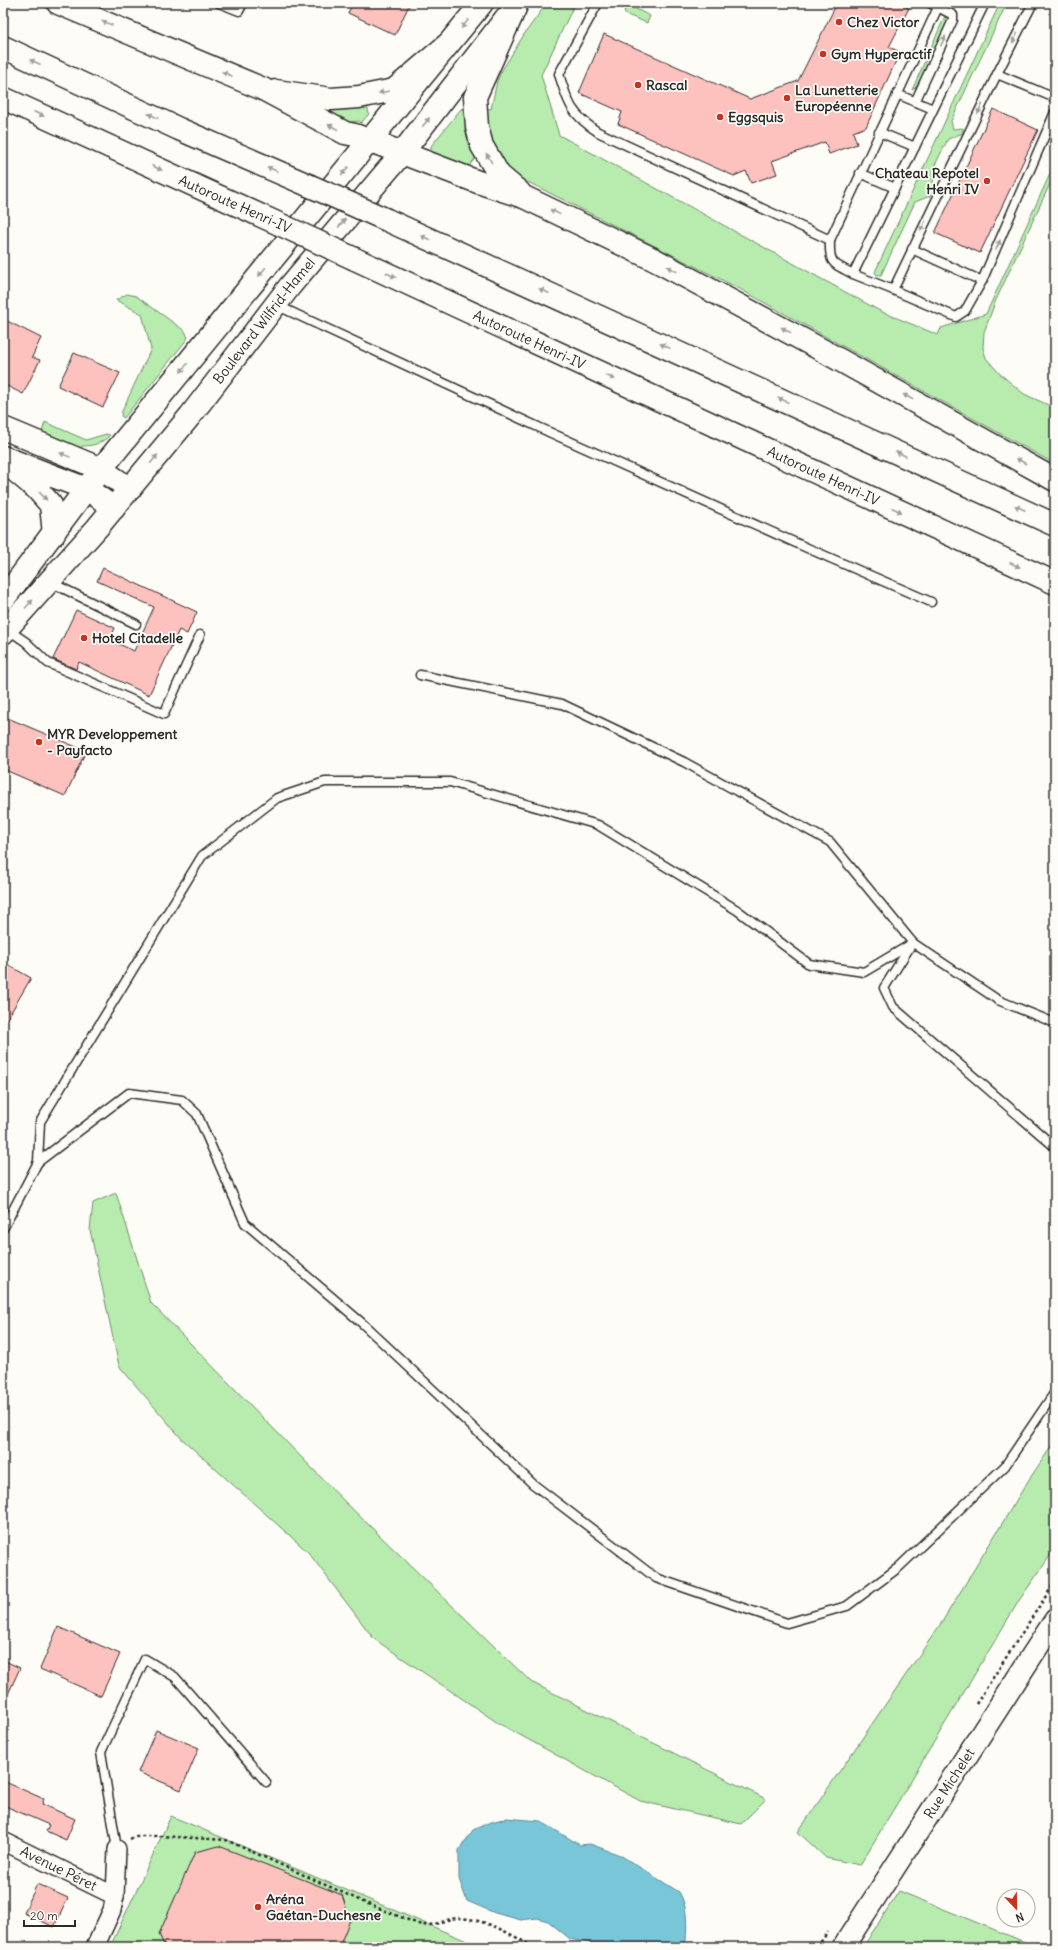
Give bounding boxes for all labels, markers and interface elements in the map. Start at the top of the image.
place label: Chez Victor [847,13,919,31]
marker: Chez Victor [834,17,844,27]
one-way arrow [461,18,470,29]
one-way arrow [101,20,113,26]
one-way arrow [1012,32,1019,43]
one-way arrow [940,35,946,47]
place label: Gym Hyperactif [831,45,933,63]
marker: Gym Hyperactif [818,49,828,59]
one-way arrow [30,59,41,65]
one-way arrow [221,71,233,77]
place label: Rascal [646,76,687,94]
marker: Rascal [633,80,643,90]
place label: La Lunetterie Européenne [795,81,879,115]
one-way arrow [378,89,390,95]
marker: La Lunetterie Européenne [782,93,792,103]
one-way arrow [977,103,983,115]
place label: Eggsquis [728,108,784,126]
one-way arrow [33,111,44,117]
marker: Eggsquis [715,112,725,122]
one-way arrow [148,113,159,119]
one-way arrow [422,117,430,128]
one-way arrow [327,124,339,131]
one-way arrow [485,153,493,163]
place label: Chateau Repotel Henri IV [875,164,979,198]
one-way arrow [151,165,162,171]
one-way arrow [265,166,277,172]
one-way arrow [340,166,349,176]
street label: Autoroute Henri-IV [176,171,294,237]
marker: Chateau Repotel Henri IV [982,176,992,186]
one-way arrow [549,209,560,215]
one-way arrow [337,218,346,229]
one-way arrow [920,220,926,232]
one-way arrow [420,235,431,241]
one-way arrow [995,238,1001,250]
street label: Boulevard Wilfrid-Hamel [209,254,319,388]
one-way arrow [666,265,677,272]
one-way arrow [258,266,267,277]
one-way arrow [385,272,396,278]
one-way arrow [539,288,550,294]
street label: Autoroute Henri-IV [470,306,589,373]
one-way arrow [780,327,792,333]
one-way arrow [659,343,670,349]
one-way arrow [179,363,188,374]
one-way arrow [604,374,616,380]
one-way arrow [902,394,914,401]
one-way arrow [777,397,789,403]
street label: Autoroute Henri-IV [764,442,883,510]
one-way arrow [896,451,907,457]
one-way arrow [58,452,70,458]
one-way arrow [150,454,159,464]
one-way arrow [1015,458,1027,464]
one-way arrow [38,491,48,501]
one-way arrow [1014,505,1025,511]
one-way arrow [891,507,903,513]
one-way arrow [1009,562,1021,568]
one-way arrow [24,599,33,608]
place label: Hotel Citadelle [92,629,183,647]
marker: Hotel Citadelle [79,633,89,643]
place label: MYR Developpement - Payfacto [47,725,177,759]
marker: MYR Developpement - Payfacto [34,737,44,747]
street label: Rue Michelet [920,1744,979,1822]
street label: Avenue Péret [17,1842,100,1895]
north arrow [996,1888,1036,1928]
place label: Aréna Gaétan-Duchesne [266,1890,382,1924]
scale bar [24,1902,75,1928]
marker: Aréna Gaétan-Duchesne [253,1902,263,1912]
text: 20 m [30,1908,58,1923]
text: N [1014,1909,1026,1925]

